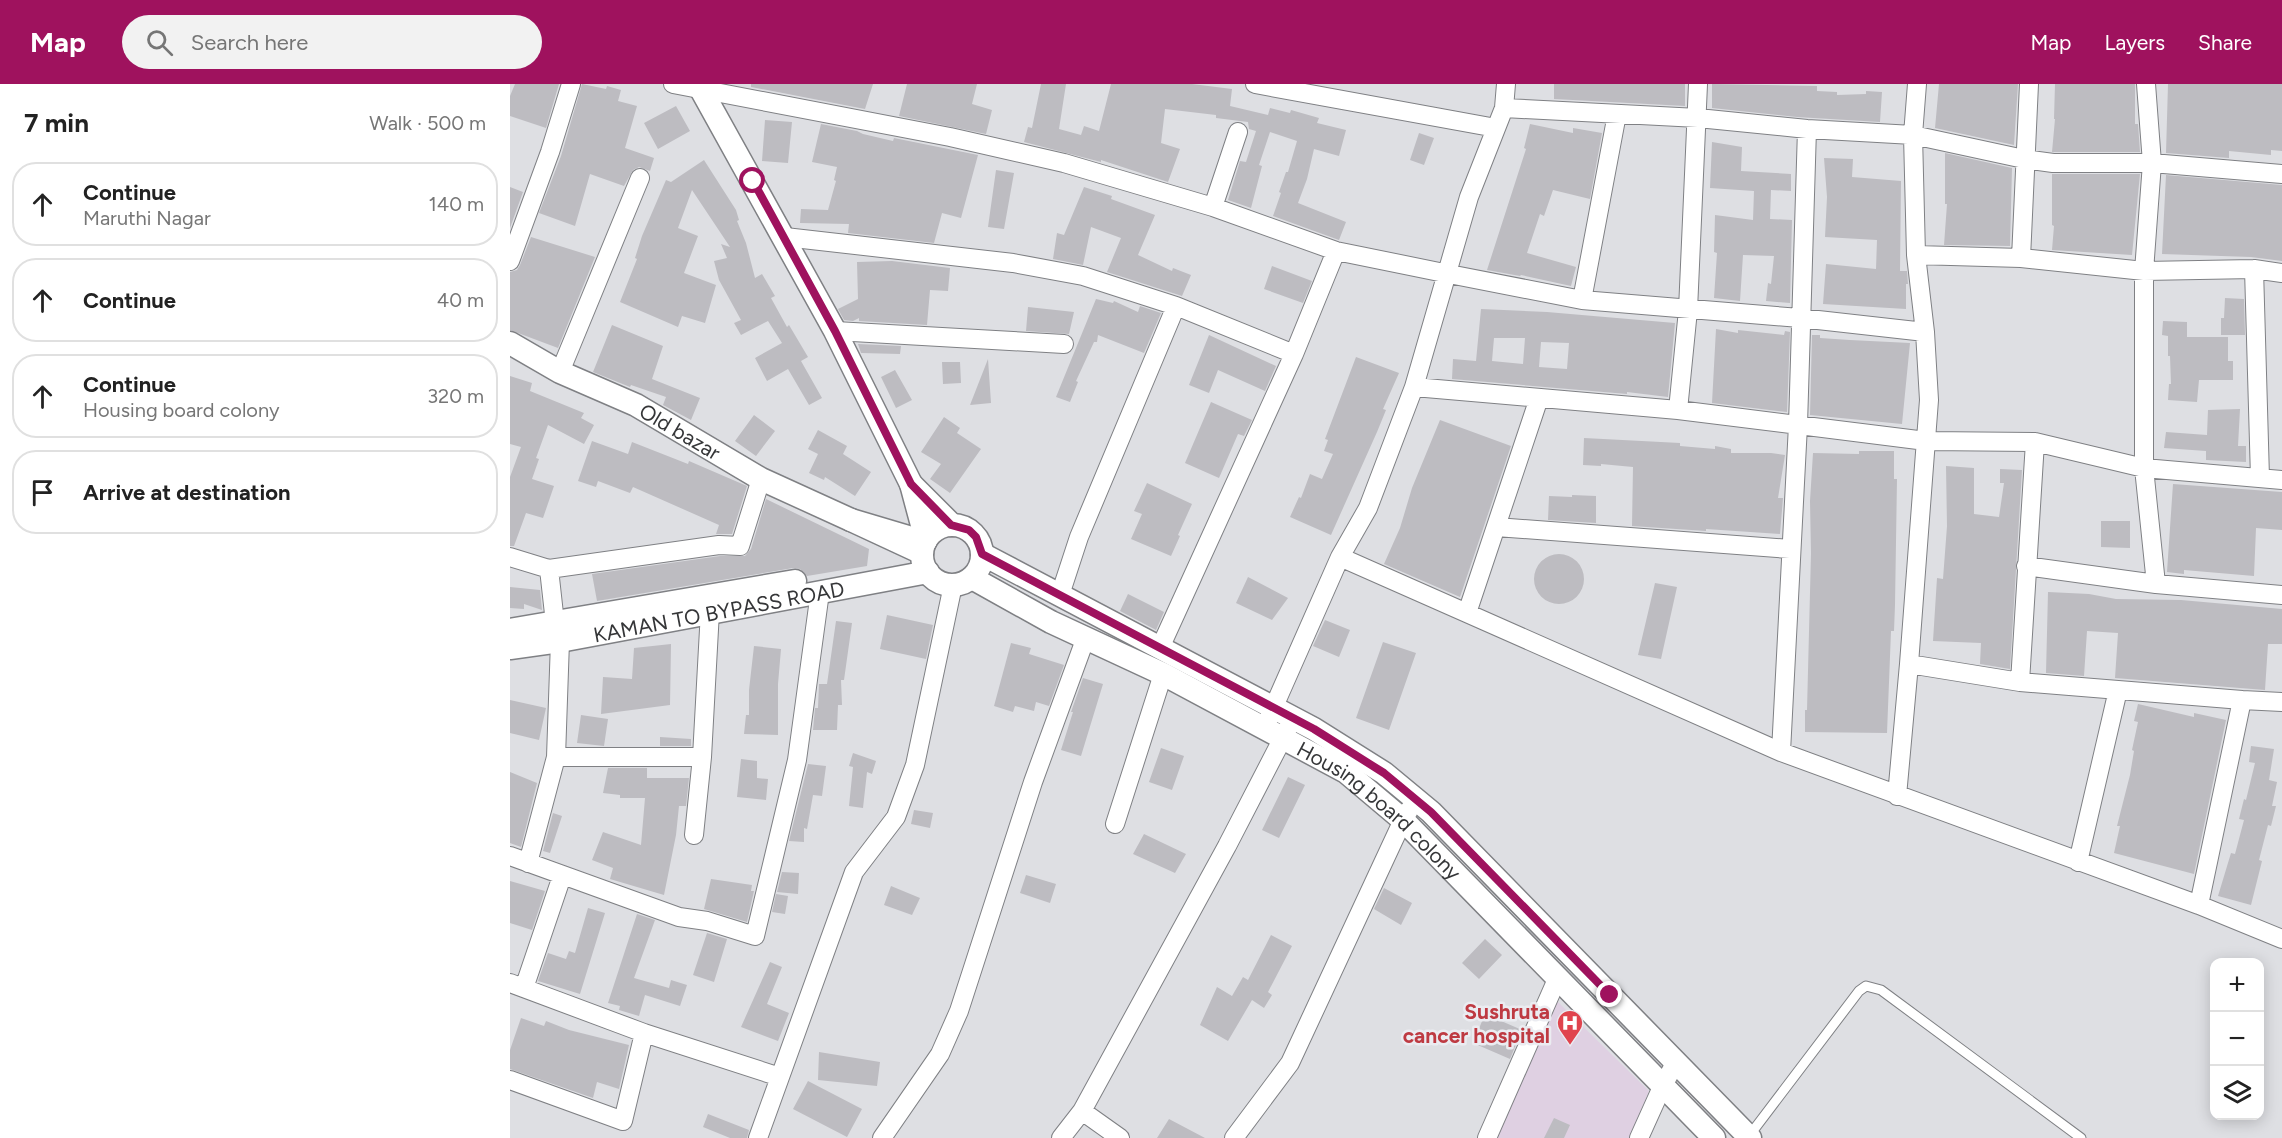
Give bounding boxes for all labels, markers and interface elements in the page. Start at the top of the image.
search box [122,15,542,69]
text: Map [30,25,86,59]
icon: search [143,26,176,59]
text: Search here [191,29,308,56]
text: Map [2031,30,2071,55]
text: Layers [2104,30,2165,55]
text: Share [2198,30,2252,55]
text: 7 min [24,107,89,139]
text: Walk · 500 m [369,111,486,135]
route start [739,167,765,193]
text: Continue [83,179,176,206]
icon: ahead [26,188,59,221]
text: 140 m [429,192,484,216]
text: Maruthi Nagar [83,206,211,230]
icon: ahead [26,284,59,317]
text: Continue [83,287,176,314]
text: 40 m [437,288,484,312]
text: Continue [83,371,176,398]
icon: ahead [26,380,59,413]
text: 320 m [427,384,484,408]
text: Housing board colony [83,398,279,422]
street label: Old bazar [635,398,725,465]
icon: arrive [26,476,59,509]
text: Arrive at destination [83,479,291,506]
street label: KAMAN TO BYPASS ROAD [591,575,846,647]
street label: Housing board colony [1293,736,1467,885]
map controls [2210,958,2264,1120]
button: + [2210,958,2264,1012]
route end [1596,981,1622,1007]
place label: Sushruta cancer hospital [1403,999,1550,1048]
hospital icon: Sushruta cancer hospital [1555,1008,1585,1046]
button: − [2210,1012,2264,1066]
button: layers [2210,1066,2264,1120]

